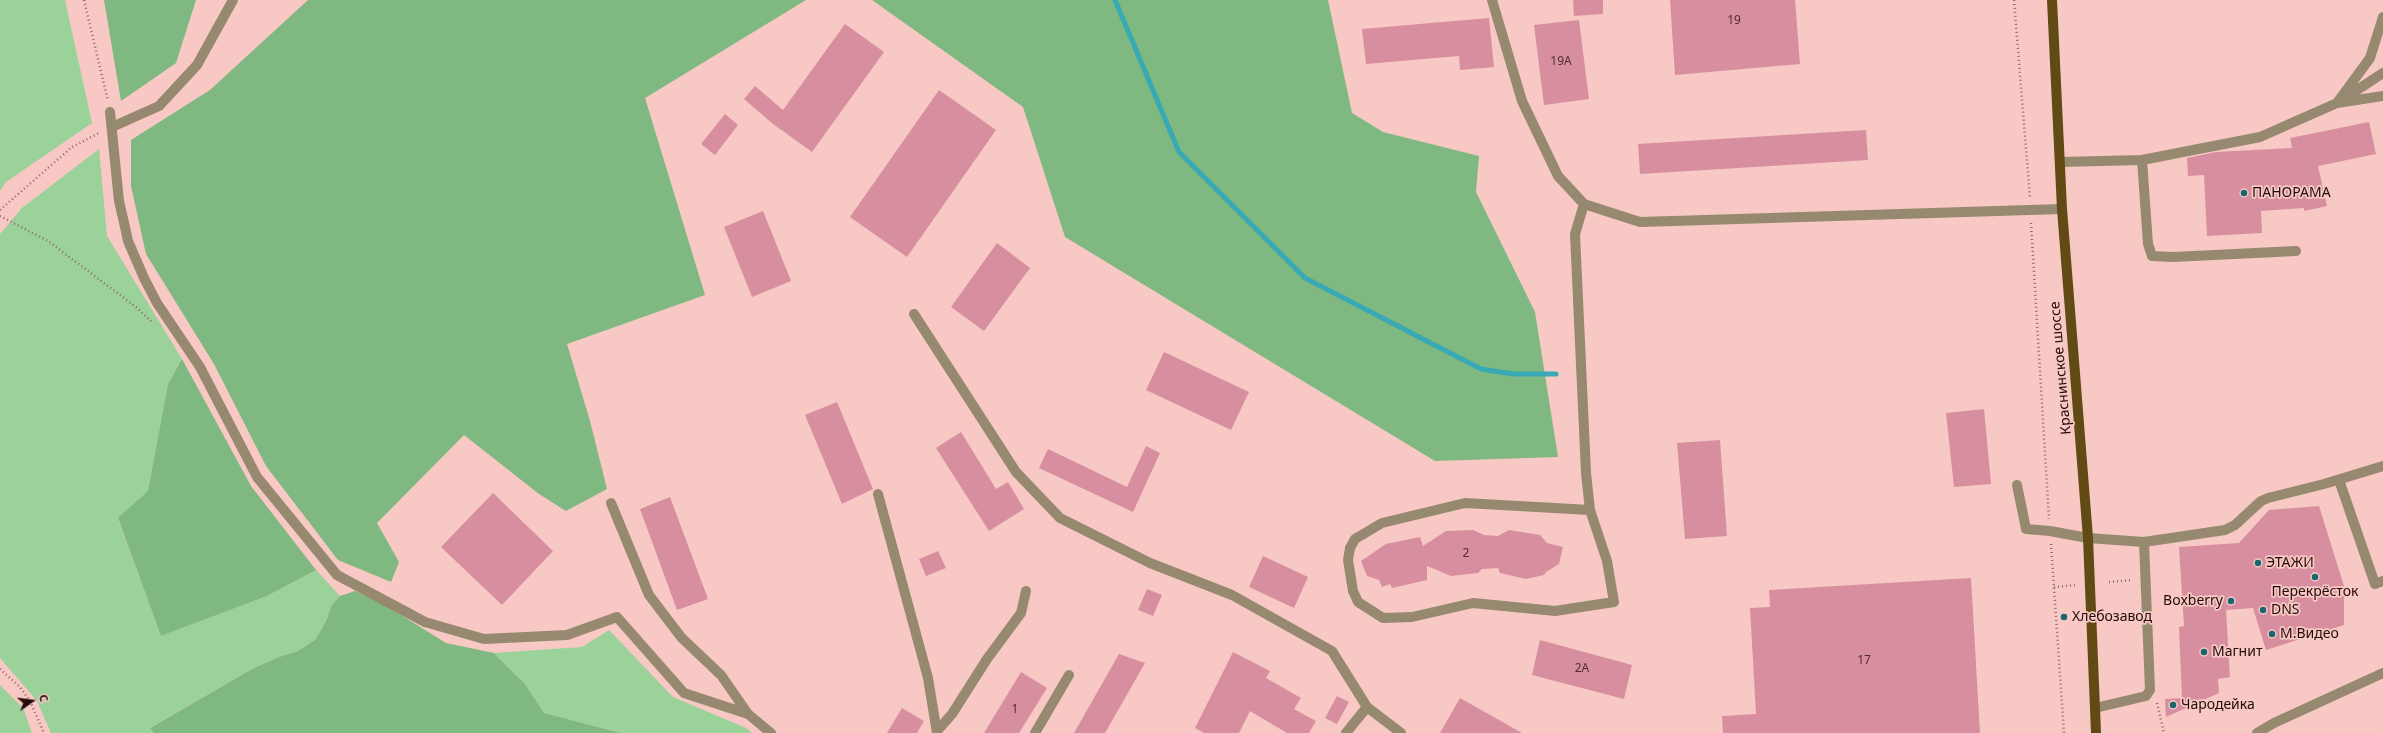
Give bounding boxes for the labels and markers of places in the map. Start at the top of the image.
place label: ПАНОРАМА [2252,185,2331,201]
marker: ПАНОРАМА [2239,188,2249,198]
place label: ЭТАЖИ [2266,555,2314,571]
marker: ЭТАЖИ [2253,558,2263,568]
marker: Перекрёсток [2310,572,2320,582]
place label: Перекрёсток [2272,584,2358,600]
place label: Boxberry [2163,593,2223,609]
marker: Boxberry [2226,596,2236,606]
place label: DNS [2271,602,2300,618]
marker: DNS [2258,605,2268,615]
place label: Хлебозавод [2072,609,2152,625]
marker: Хлебозавод [2059,612,2069,622]
place label: М.Видео [2280,626,2339,642]
marker: М.Видео [2267,629,2277,639]
place label: Магнит [2212,644,2262,660]
marker: Магнит [2199,647,2209,657]
place label: Чародейка [2181,697,2255,713]
marker: Чародейка [2168,700,2178,710]

